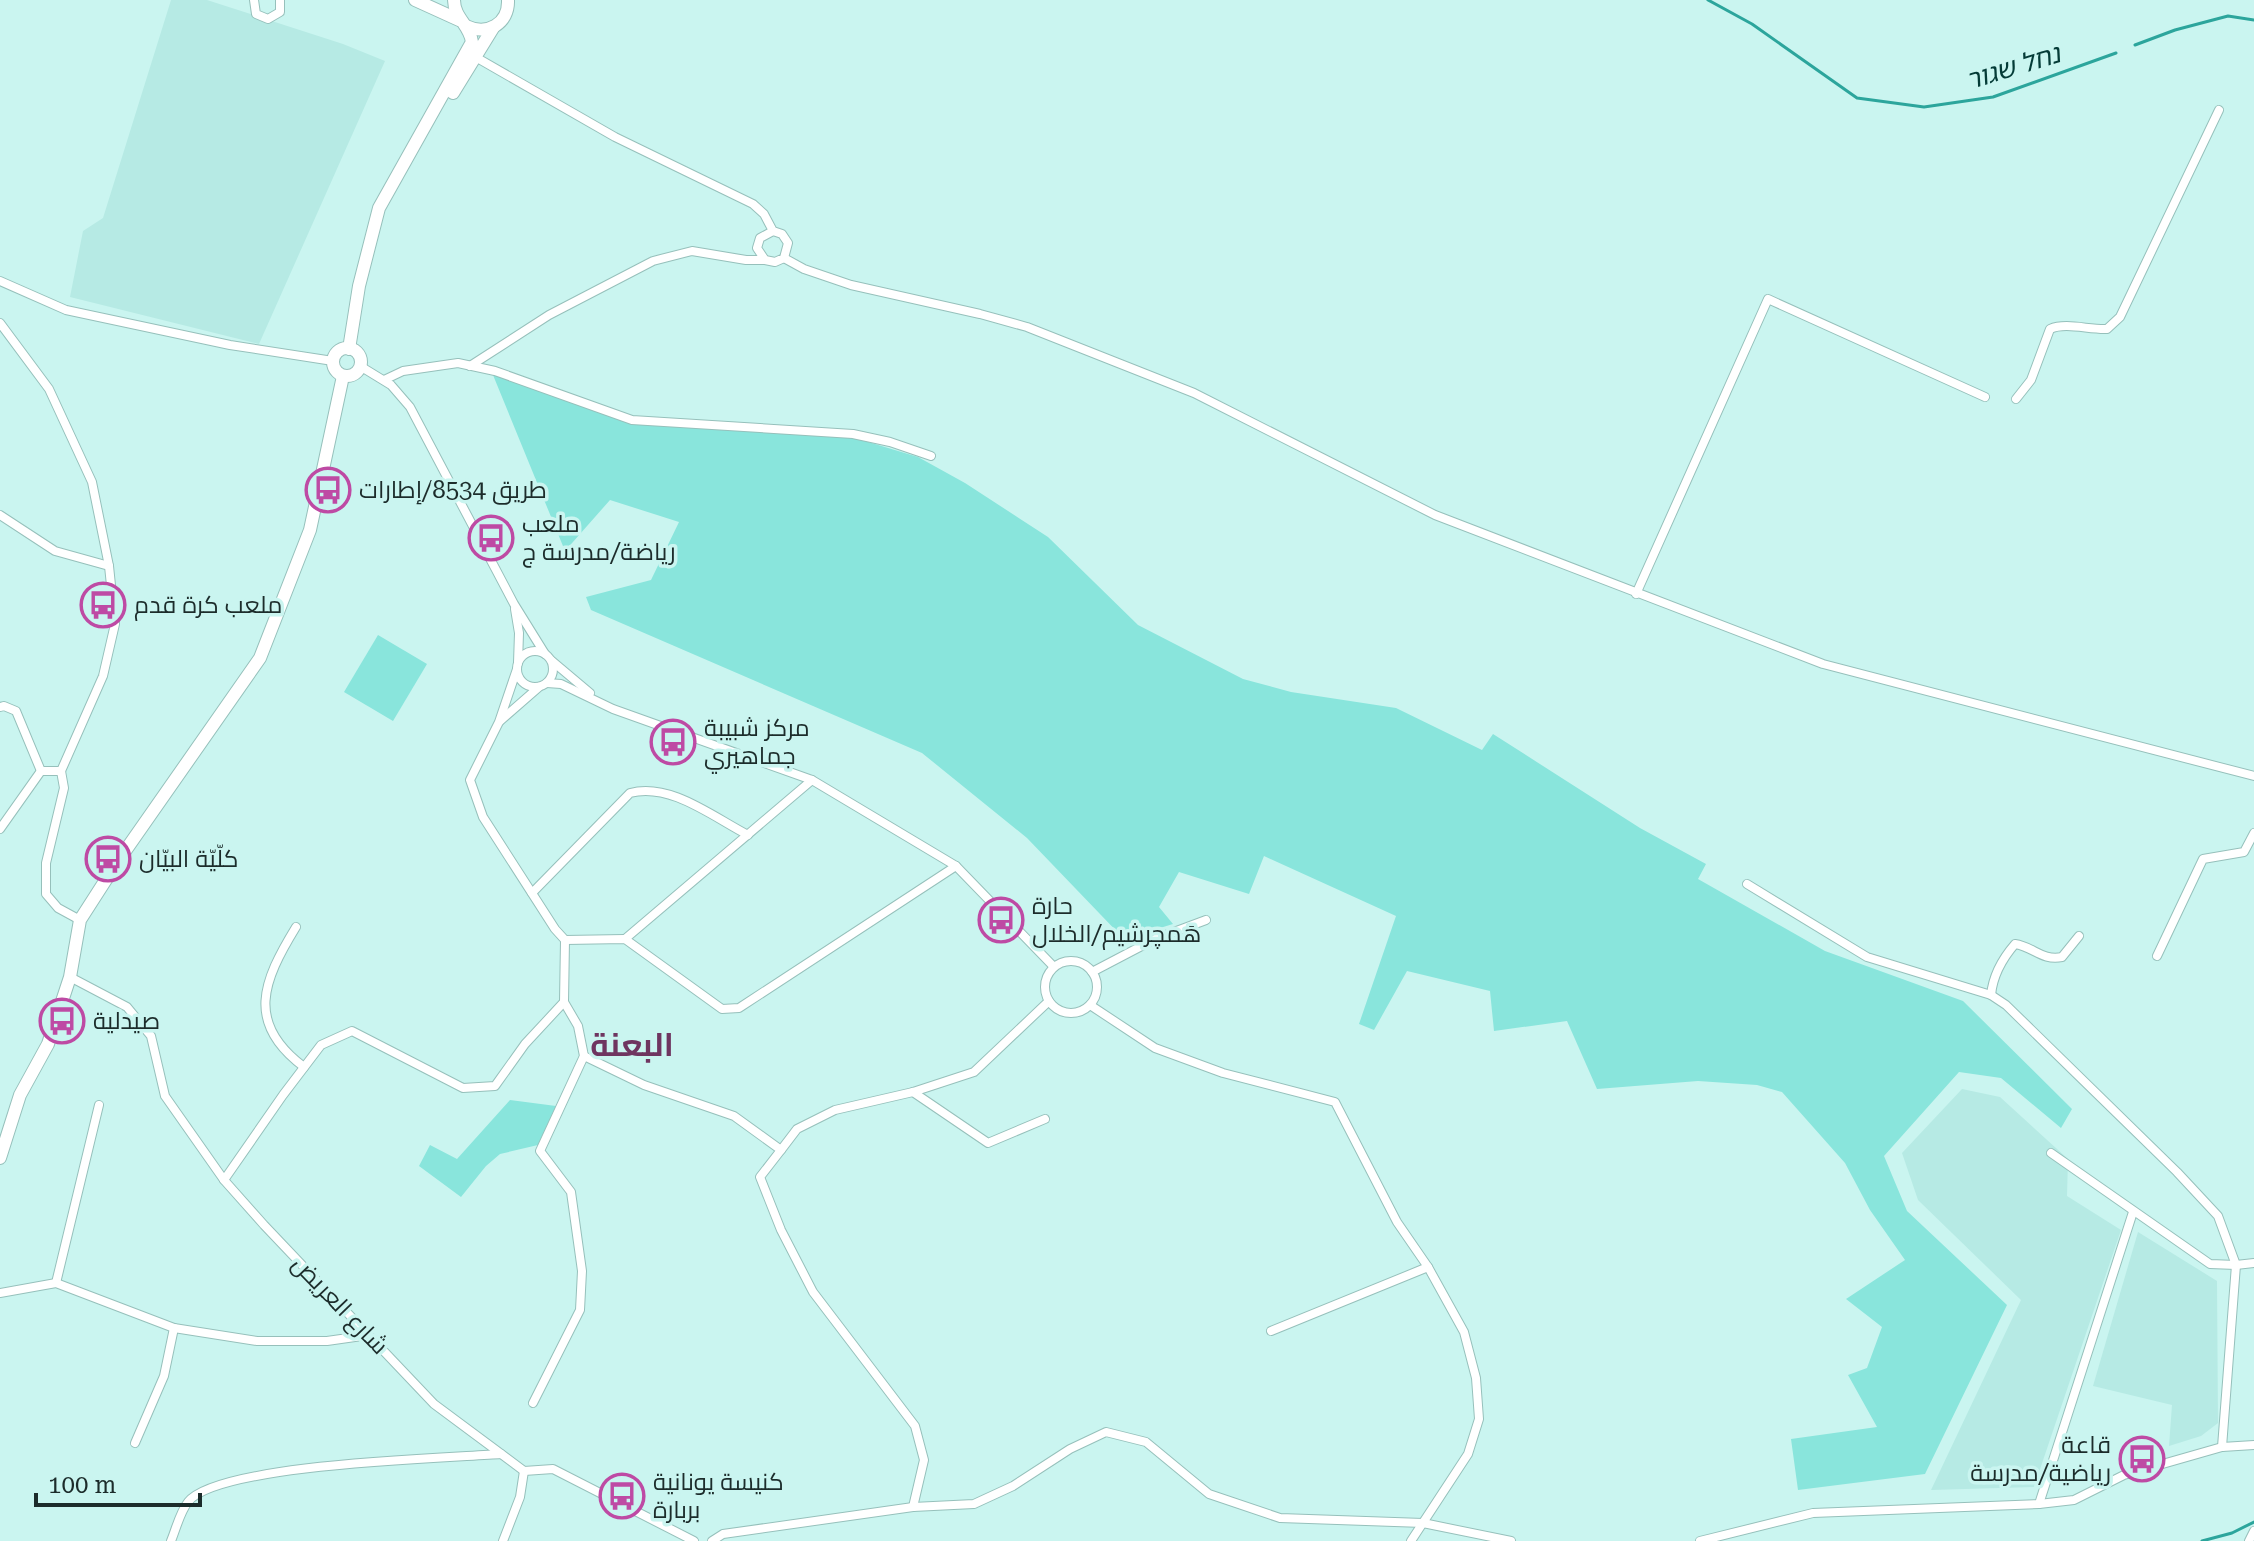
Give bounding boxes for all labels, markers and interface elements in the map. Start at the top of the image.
water label: נחל שגור [1962,38,2066,96]
bus stop icon: طريق 8534/إطارات [304,466,352,514]
place label: طريق 8534/إطارات [359,476,547,505]
place label: ملعب رياضة/مدرسة ج [522,510,676,568]
bus stop icon: ملعب رياضة/مدرسة ج [467,514,515,562]
bus stop icon: ملعب كرة قدم [79,581,127,629]
place label: ملعب كرة قدم [134,591,282,621]
place label: مركز شبيبة جماهيري [704,714,810,774]
bus stop icon: مركز شبيبة جماهيري [649,718,697,766]
bus stop icon: كلّيّة البيّان [84,835,132,883]
place label: كلّيّة البيّان [139,844,239,873]
place label: حارة هَمچرشيم/الخلال [1032,892,1201,950]
bus stop icon: حارة هَمچرشيم/الخلال [977,896,1025,944]
bus stop icon: صيدلية [38,997,86,1045]
place label: صيدلية [93,1007,160,1035]
district label: البعنة [590,1026,674,1064]
street label: شارع العريض [285,1250,394,1361]
place label: قاعة رياضية/مدرسة [1970,1431,2111,1487]
bus stop icon: قاعة رياضية/مدرسة [2118,1435,2166,1483]
scale bar [36,1457,200,1507]
place label: كنيسة يونانية بربارة [653,1468,784,1524]
text: 100 m [48,1471,116,1499]
bus stop icon: كنيسة يونانية بربارة [598,1472,646,1520]

